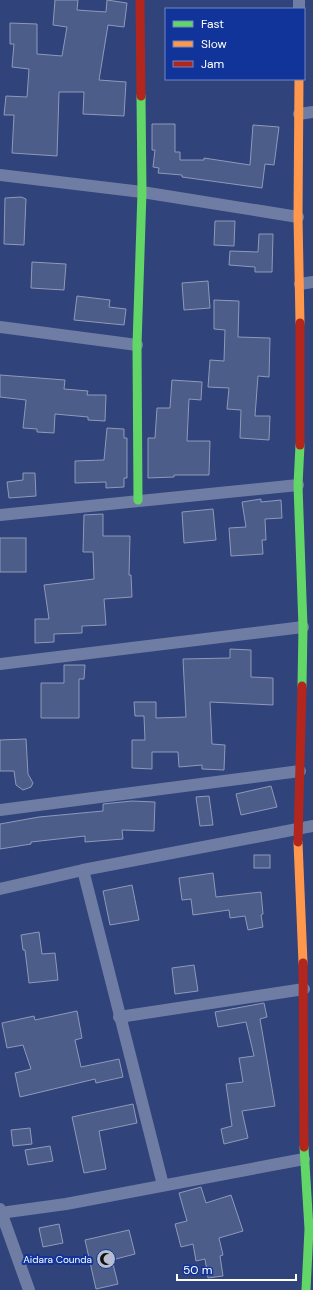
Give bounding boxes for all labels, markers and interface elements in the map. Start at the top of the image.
legend [165,8,305,80]
text: Fast [201,16,224,32]
text: Slow [201,36,227,52]
text: Jam [201,56,224,72]
mosque icon: Aidara Counda [95,1248,117,1270]
place label: Aidara Counda [23,1253,92,1266]
scale bar [177,1256,296,1282]
text: 50 m [183,1262,212,1278]

